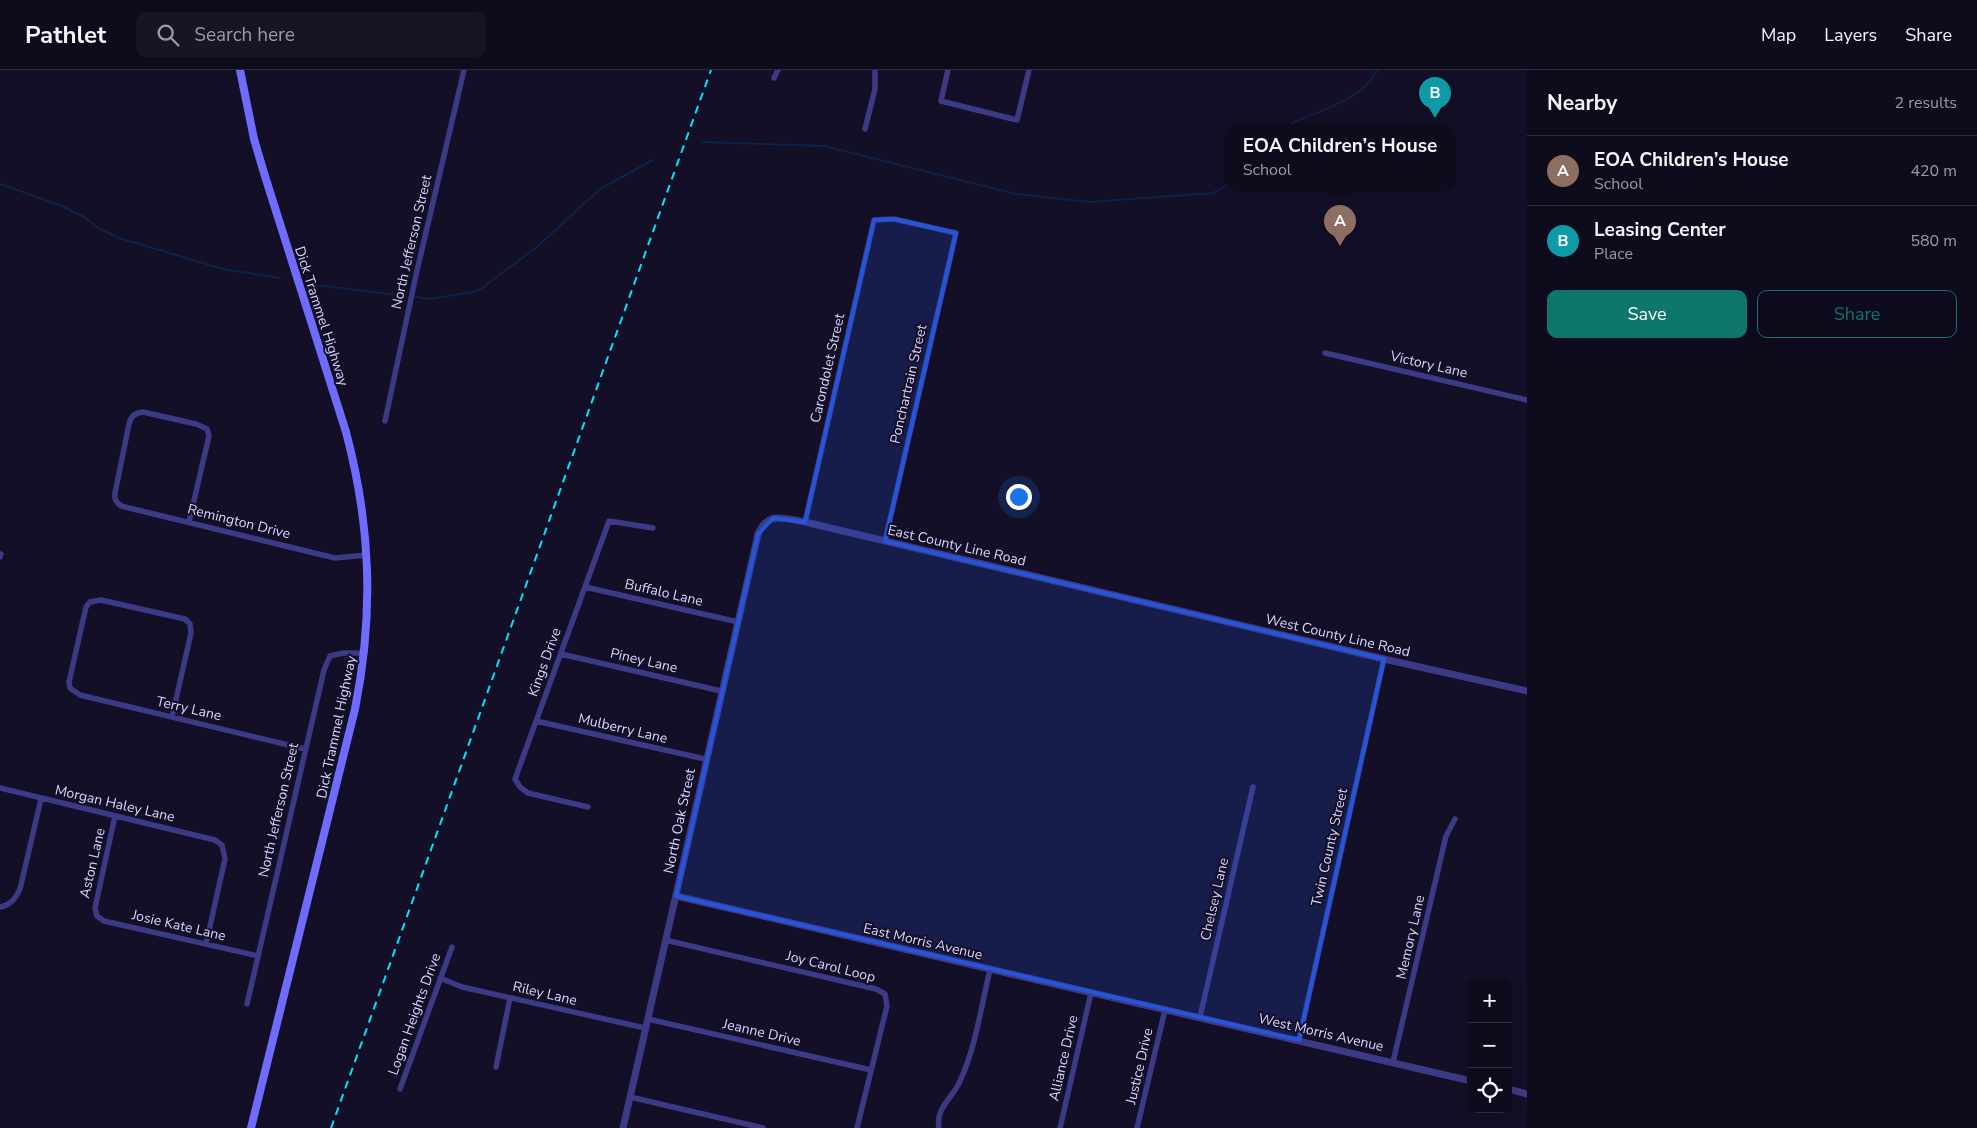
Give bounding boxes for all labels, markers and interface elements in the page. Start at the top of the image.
search box [136,12,486,57]
text: Pathlet [25,19,106,51]
icon: search [154,21,182,49]
text: Search here [194,22,295,48]
text: Map [1761,23,1796,47]
text: Layers [1824,23,1877,47]
text: Share [1905,23,1952,47]
pin: B [1419,77,1451,118]
text: Nearby [1547,89,1617,117]
text: 2 results [1895,92,1957,114]
popup [1226,124,1454,189]
text: EOA Children’s House [1243,133,1437,159]
text: EOA Children’s House [1594,147,1789,173]
text: School [1243,159,1292,181]
text: A [1557,160,1569,182]
text: 420 m [1910,160,1957,182]
street label: North Jefferson Street [387,173,436,311]
text: School [1594,173,1643,195]
pin: A [1324,205,1356,246]
text: Leasing Center [1594,217,1726,243]
text: B [1557,230,1569,252]
text: 580 m [1910,230,1957,252]
text: Place [1594,243,1633,265]
street label: Dick Trammel Highway [290,244,353,389]
button: Save [1547,290,1747,338]
button: Share [1757,290,1957,338]
street label: Carondolet Street [806,312,849,425]
street label: Ponchartrain Street [886,323,931,446]
street label: Victory Lane [1387,346,1469,383]
your location [1006,484,1032,510]
street label: Remington Drive [185,500,292,543]
street label: East County Line Road [886,520,1028,571]
street label: Buffalo Lane [623,574,705,611]
street label: West County Line Road [1264,610,1412,661]
street label: Kings Drive [523,625,566,699]
street label: Piney Lane [608,644,679,677]
street label: Dick Trammel Highway [312,653,361,800]
street label: Terry Lane [154,692,223,725]
street label: Mulberry Lane [576,709,669,748]
street label: North Jefferson Street [254,741,303,879]
street label: North Oak Street [659,767,700,875]
street label: Morgan Haley Lane [53,780,177,827]
street label: Twin County Street [1307,786,1352,908]
street label: Aston Lane [75,826,110,900]
street label: Chelsey Lane [1196,856,1233,942]
street label: Memory Lane [1392,893,1429,981]
street label: Josie Kate Lane [129,905,228,946]
street label: East Morris Avenue [861,919,984,964]
street label: Joy Carol Loop [783,946,877,987]
street label: Logan Heights Drive [384,951,445,1078]
street label: Riley Lane [511,977,579,1010]
map controls [1467,978,1512,1113]
button: + [1467,978,1512,1023]
street label: West Morris Avenue [1256,1009,1385,1056]
street label: Alliance Drive [1044,1013,1083,1103]
street label: Jeanne Drive [720,1014,803,1051]
button: − [1467,1023,1512,1068]
street label: Justice Drive [1121,1026,1157,1107]
button: locate [1467,1068,1512,1113]

